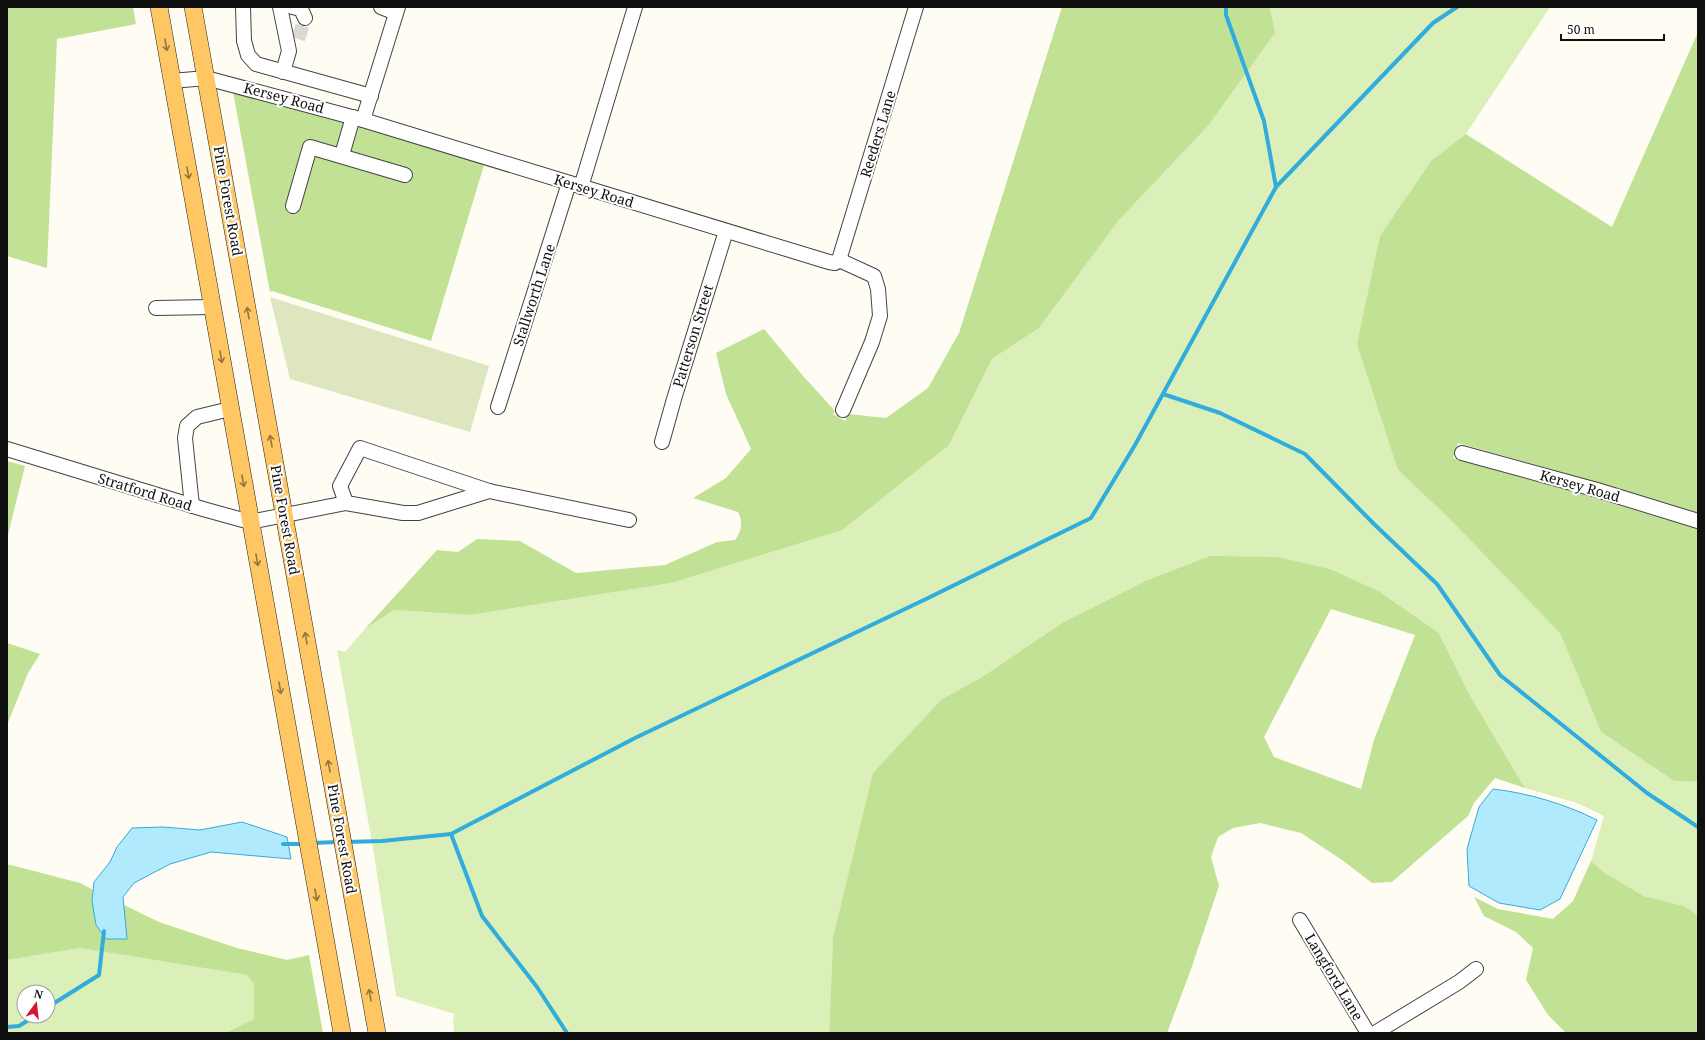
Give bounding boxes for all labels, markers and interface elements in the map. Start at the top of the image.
scale bar [1561,16,1664,42]
text: 50 m [1567,21,1595,38]
one-way arrow [162,38,170,51]
street label: Kersey Road [242,78,327,117]
street label: Reeders Lane [855,88,900,180]
street label: Pine Forest Road [209,144,248,258]
one-way arrow [185,166,193,179]
street label: Kersey Road [552,169,637,212]
street label: Stallworth Lane [508,241,559,348]
street label: Patterson Street [668,282,717,390]
one-way arrow [244,307,252,320]
one-way arrow [217,350,225,363]
one-way arrow [267,435,275,448]
street label: Pine Forest Road [266,463,305,577]
street label: Kersey Road [1538,465,1623,506]
street label: Stratford Road [96,468,195,515]
one-way arrow [239,474,247,487]
one-way arrow [253,553,261,566]
one-way arrow [302,632,310,645]
one-way arrow [276,681,284,694]
one-way arrow [325,760,333,773]
street label: Pine Forest Road [323,782,362,896]
one-way arrow [313,888,321,901]
street label: Langford Lane [1301,930,1368,1024]
north arrow [16,984,56,1024]
text: N [33,985,45,1002]
one-way arrow [366,988,374,1001]

